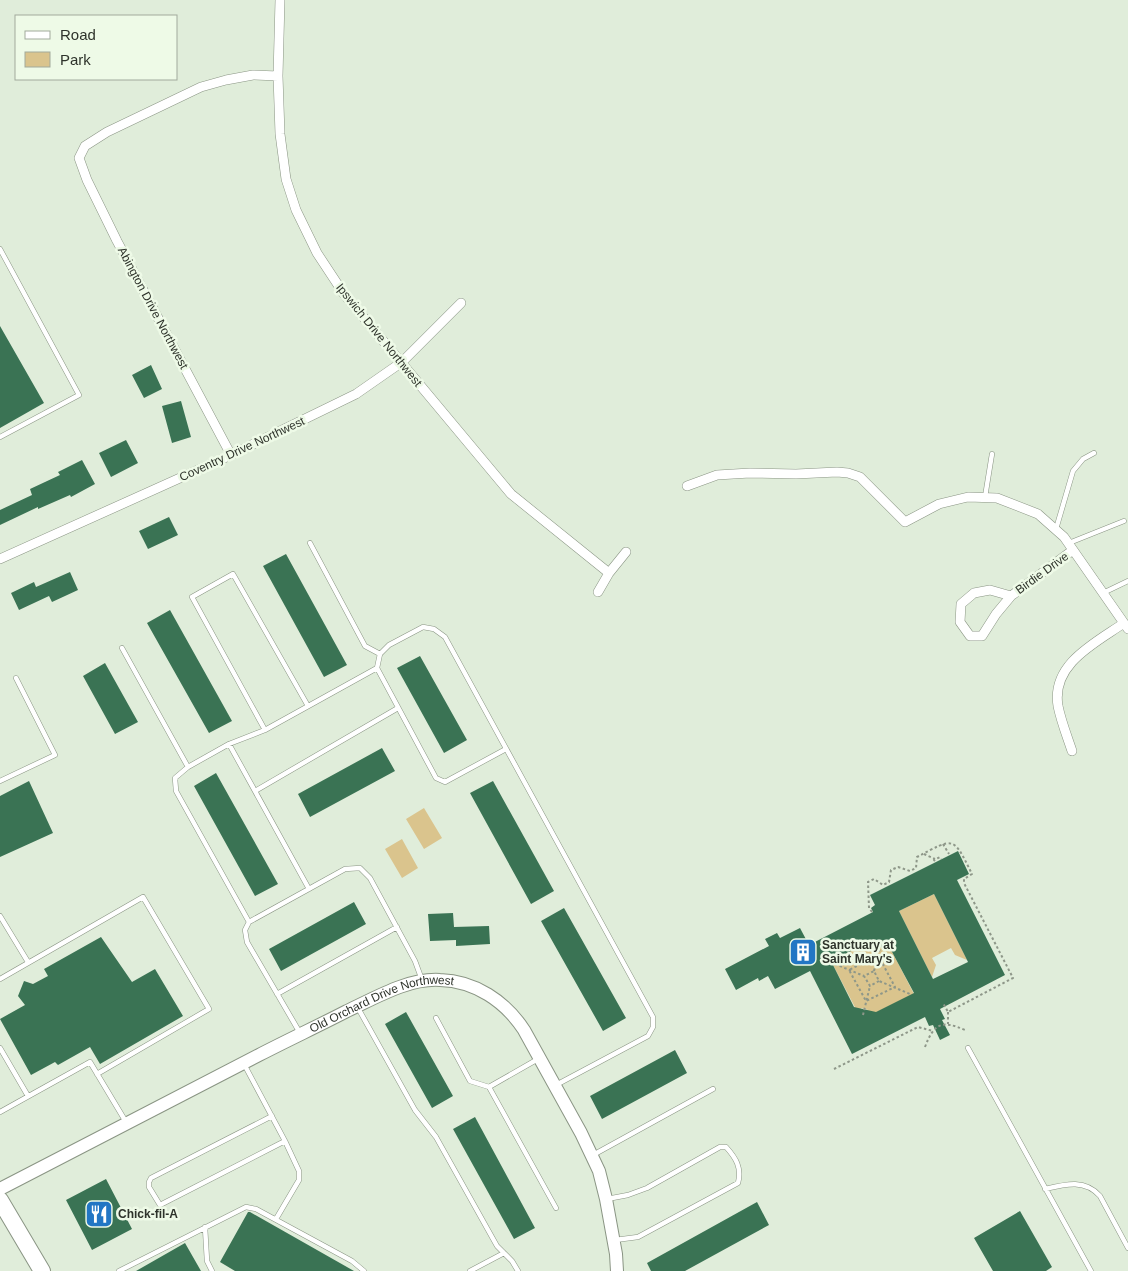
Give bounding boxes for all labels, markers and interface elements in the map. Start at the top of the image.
legend [15,15,178,80]
text: Road [60,26,96,43]
text: Park [60,51,91,68]
street label: Abington Drive Northwest [115,245,191,372]
street label: Ipswich Drive Northwest [333,281,425,390]
street label: Coventry Drive Northwest [177,413,308,484]
street label: Birdie Drive [1013,549,1071,597]
building icon: Sanctuary at Saint Mary's [788,937,818,967]
place label: Sanctuary at Saint Mary's [822,938,894,966]
street label: Old Orchard Drive Northwest [307,973,456,1036]
restaurant icon: Chick-fil-A [84,1199,114,1229]
place label: Chick-fil-A [118,1207,178,1221]

